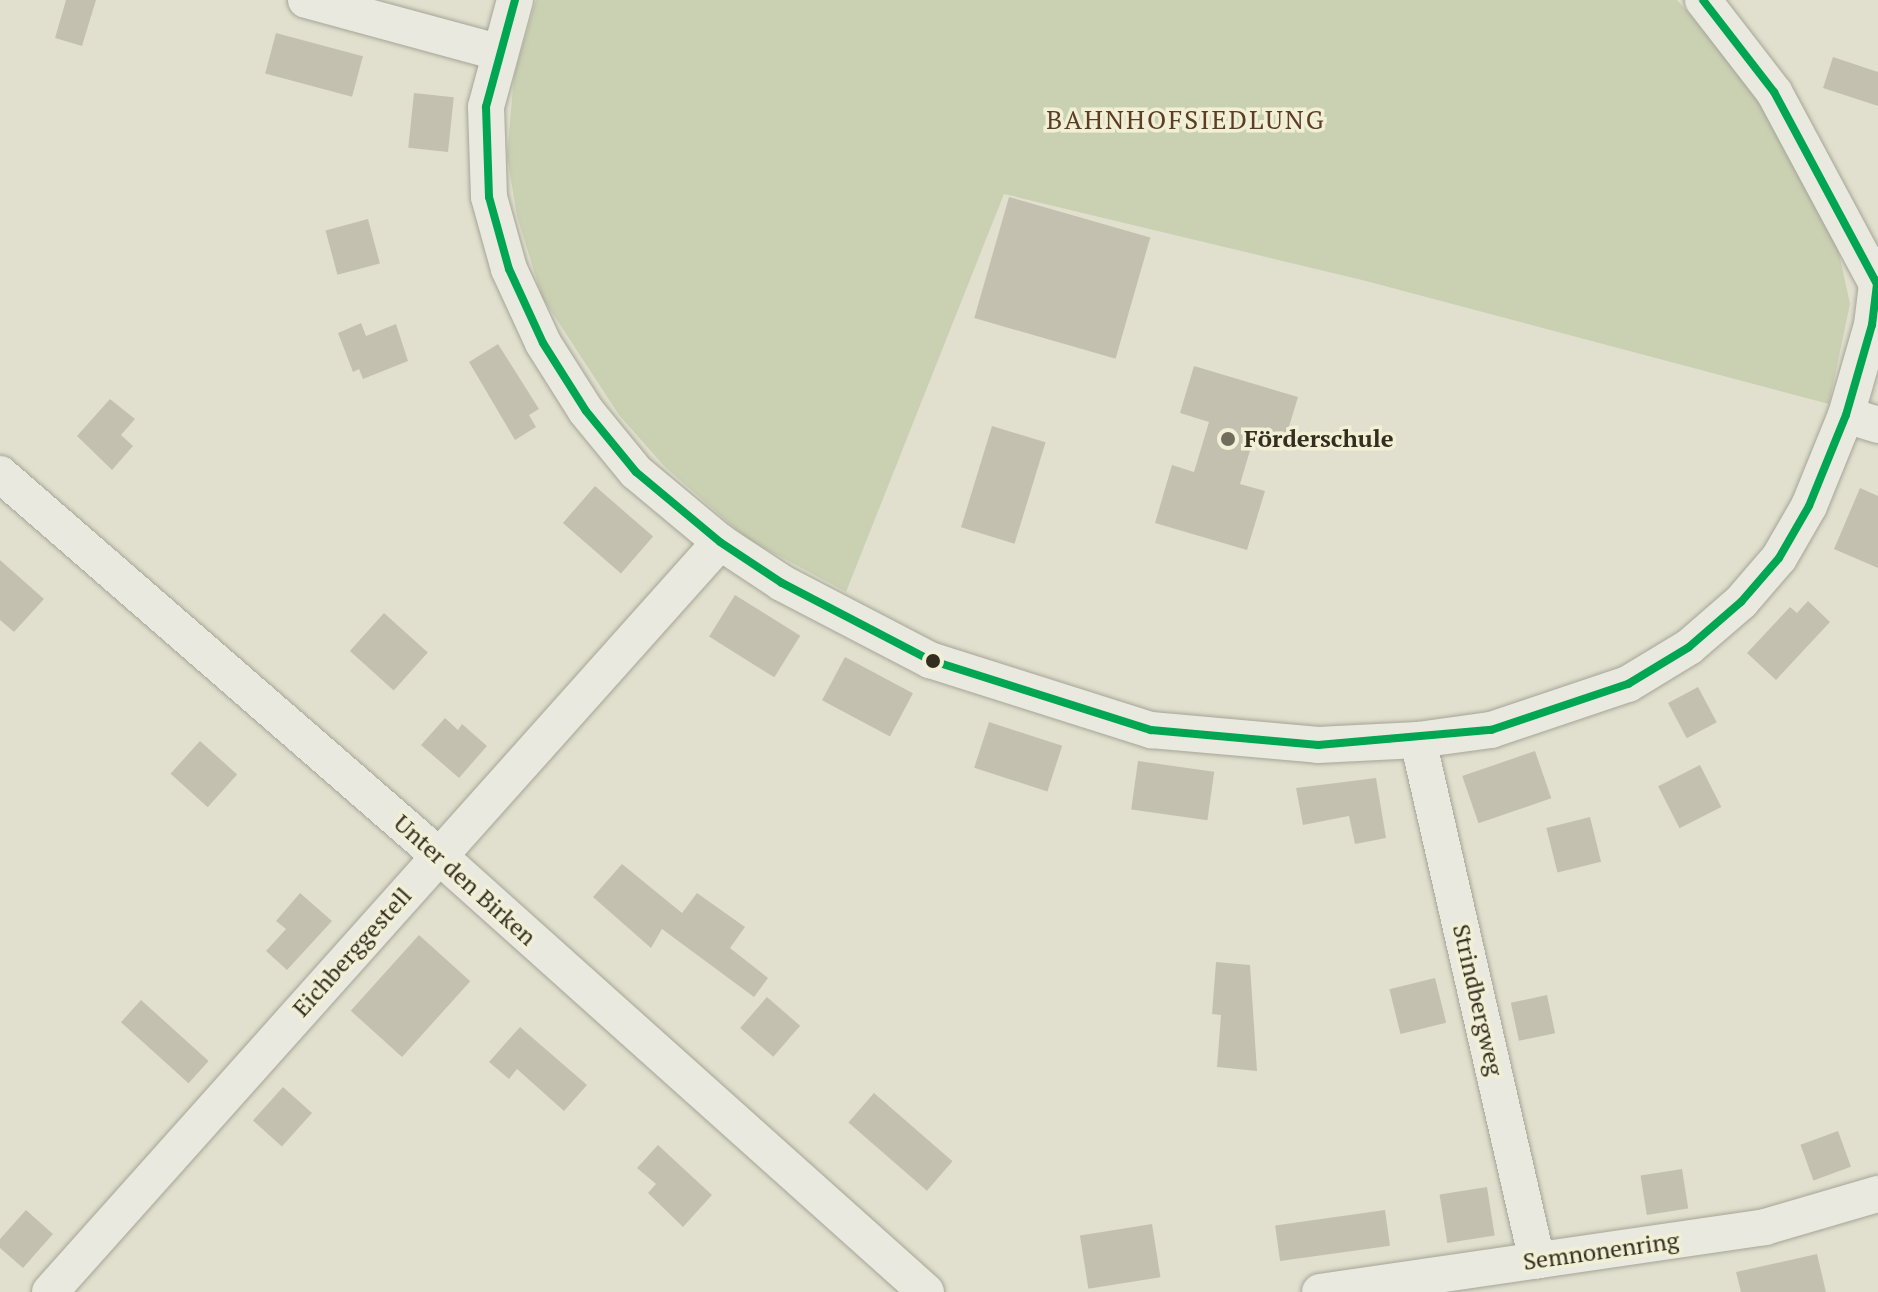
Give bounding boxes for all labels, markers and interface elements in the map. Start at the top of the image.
district label: BAHNHOFSIEDLUNG [1046,104,1326,136]
place label: Förderschule [1244,425,1394,453]
marker: Förderschule [1219,430,1237,448]
unlabelled marker [925,653,941,669]
street label: Unter den Birken [388,809,542,951]
street label: Eichberggestell [286,881,418,1023]
street label: Strindbergweg [1447,921,1509,1079]
street label: Semnonenring [1521,1226,1681,1276]

